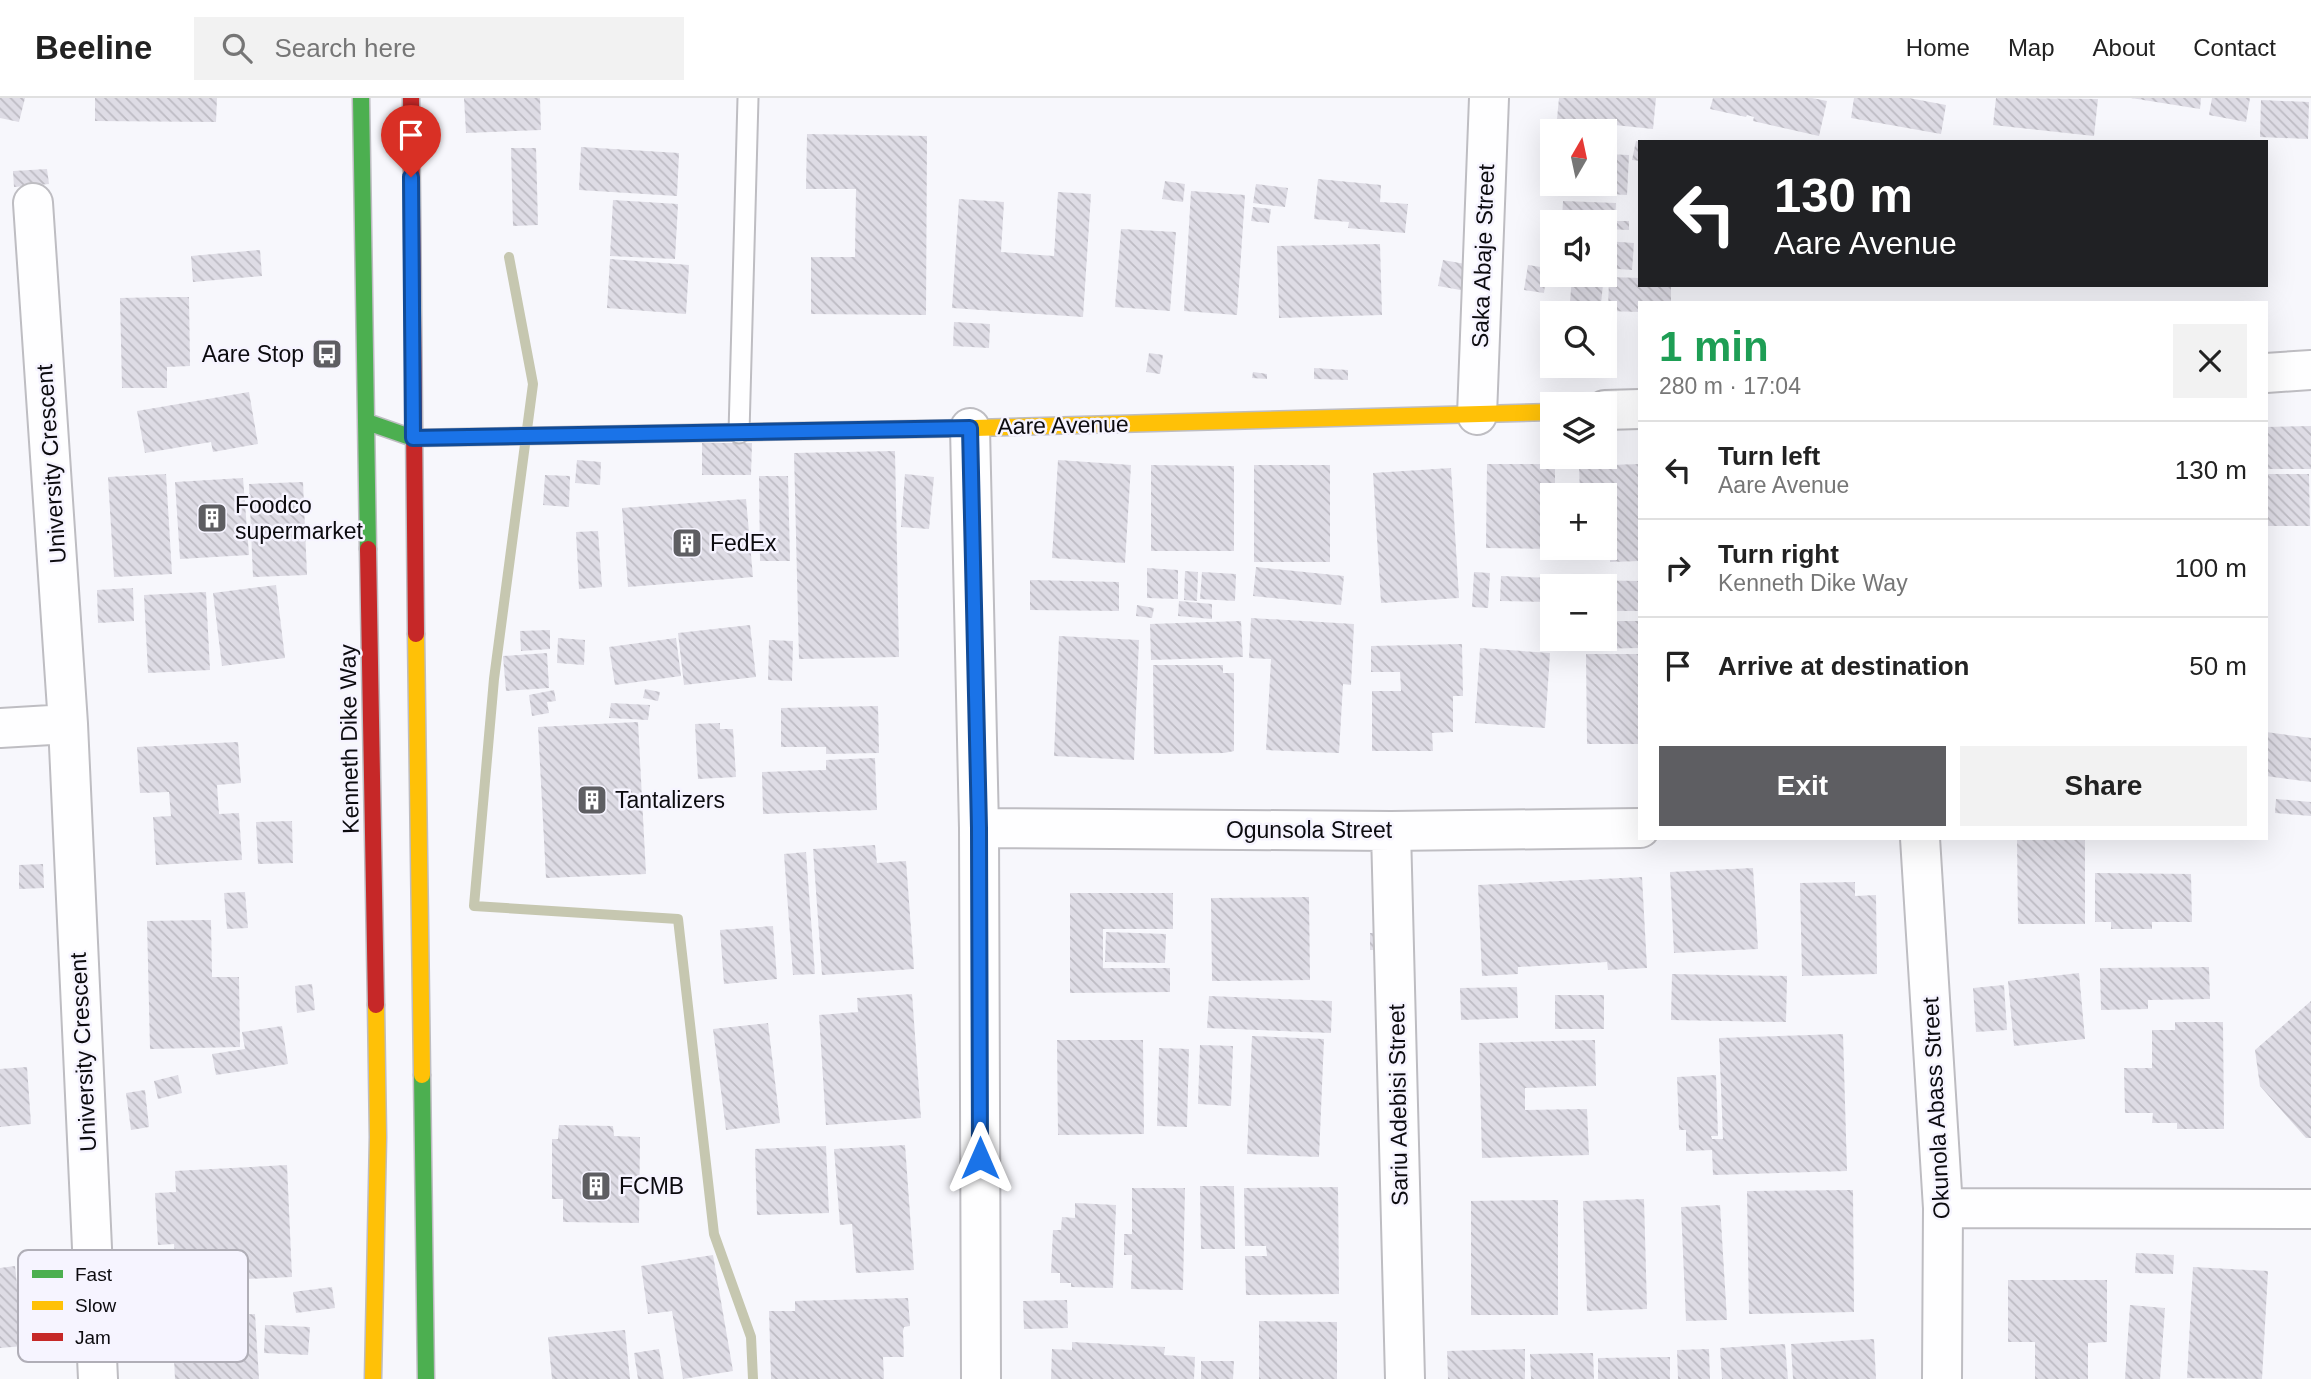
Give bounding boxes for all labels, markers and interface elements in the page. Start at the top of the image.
search box [194,17,684,80]
text: Beeline [35,29,152,66]
icon: search [218,29,256,67]
text: Search here [274,33,416,63]
text: Home [1906,34,1970,61]
text: Map [2008,34,2055,61]
text: About [2093,34,2155,61]
text: Contact [2193,34,2276,61]
pin [381,105,441,177]
icon: arrive [392,116,430,154]
north arrow [1540,119,1617,196]
map controls [1540,119,1617,651]
street label: Saka Abaje Street [1467,163,1499,348]
icon: left [1659,168,1750,259]
text: 130 m [1774,168,1913,222]
button: sound [1540,210,1617,287]
text: Aare Avenue [1774,225,1957,261]
button: search [1540,301,1617,378]
text: 1 min [1659,323,1769,370]
button: close [2173,324,2247,398]
bus stop icon: Aare Stop [310,337,344,371]
place label: Aare Stop [202,341,304,367]
street label: University Crescent [31,363,71,564]
text: 280 m · 17:04 [1659,373,1801,399]
button: layers [1540,392,1617,469]
street label: Aare Avenue [997,411,1129,439]
text: Turn left [1718,441,1820,471]
icon: left [1659,451,1697,489]
text: 130 m [2175,455,2247,485]
text: Aare Avenue [1718,472,1849,498]
button: + [1540,483,1617,560]
place label: Foodco supermarket [235,492,363,544]
building icon: Foodco supermarket [195,501,229,535]
building icon: FedEx [670,526,704,560]
place label: FedEx [710,530,777,556]
text: Turn right [1718,539,1839,569]
icon: right [1659,549,1697,587]
text: 100 m [2175,553,2247,583]
text: Kenneth Dike Way [1718,570,1908,596]
button: − [1540,574,1617,651]
street label: Kenneth Dike Way [334,643,364,834]
icon: arrive [1659,647,1697,685]
text: Arrive at destination [1718,651,1969,681]
text: 50 m [2189,651,2247,681]
button: Exit [1659,746,1946,826]
button: Share [1960,746,2247,826]
building icon: Tantalizers [575,783,609,817]
place label: Tantalizers [615,787,725,813]
street label: Ogunsola Street [1226,817,1393,843]
street label: University Crescent [65,951,101,1152]
street label: Okunola Abass Street [1917,996,1955,1220]
street label: Sariu Adebisi Street [1383,1003,1413,1206]
position arrow [943,1121,1017,1195]
building icon: FCMB [579,1169,613,1203]
place label: FCMB [619,1173,684,1199]
legend [18,1250,248,1362]
text: Fast [75,1264,113,1285]
text: Slow [75,1295,116,1316]
text: Jam [75,1327,111,1348]

